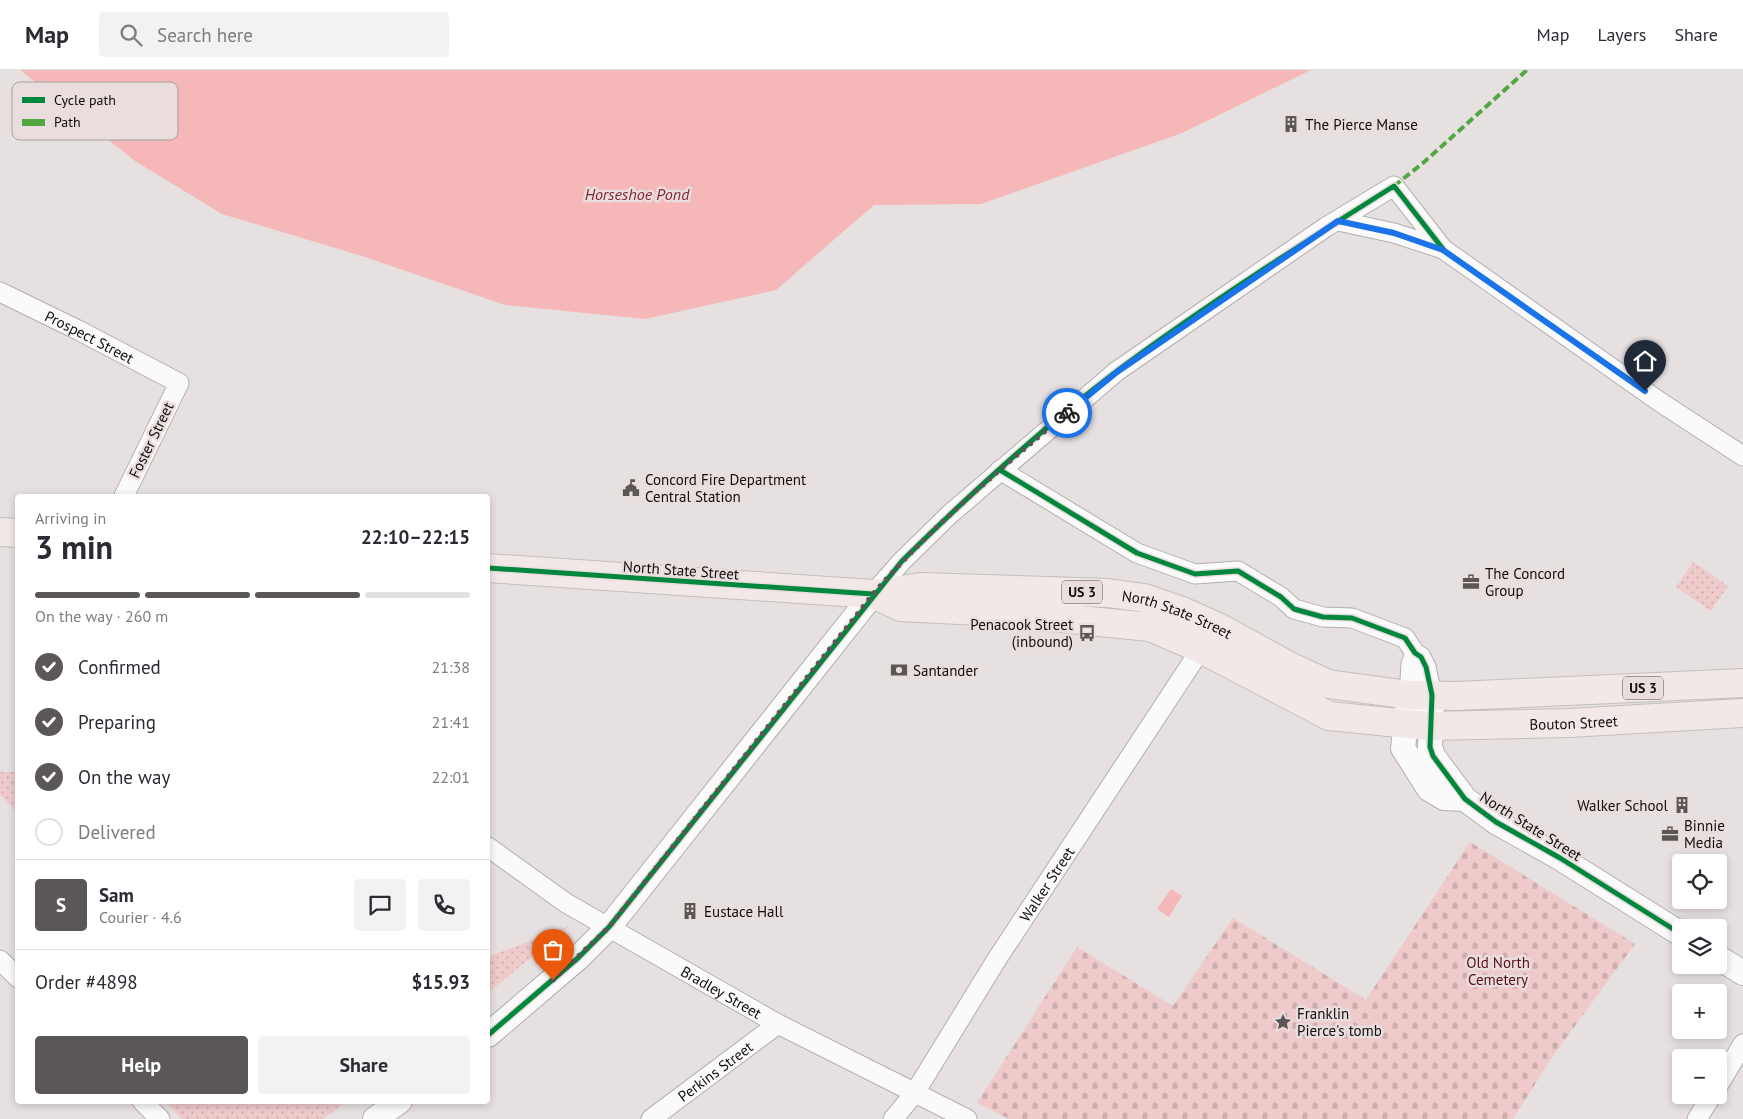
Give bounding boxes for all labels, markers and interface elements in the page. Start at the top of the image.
search box [99,12,449,57]
text: Map [25,19,69,50]
icon: search [117,21,145,49]
text: Search here [157,23,253,47]
text: Map [1537,23,1569,46]
text: Layers [1597,23,1646,46]
text: Share [1674,23,1718,46]
legend [12,82,178,140]
text: Cycle path [54,91,116,109]
text: Path [54,113,81,131]
building icon: The Pierce Manse [1281,114,1301,134]
place label: The Pierce Manse [1305,115,1418,134]
water label: Horseshoe Pond [585,184,690,204]
street label: Prospect Street [42,306,137,367]
pin [1624,340,1666,391]
icon: home [1631,347,1659,375]
courier [1042,388,1092,438]
street label: Foster Street [124,399,178,481]
icon: bike [1053,399,1081,427]
place label: Concord Fire Department Central Station [645,470,806,506]
public building icon: Concord Fire Department Central Station [621,478,641,498]
text: Arriving in [35,508,106,528]
text: 22:10–22:15 [361,525,470,549]
text: 3 min [35,526,113,568]
street label: North State Street [622,556,740,584]
place label: The Concord Group [1485,564,1565,600]
office icon: The Concord Group [1461,572,1481,592]
road number: US 3 [1062,581,1102,604]
street label: North State Street [1121,586,1236,642]
text: On the way · 260 m [35,606,168,626]
place label: Penacook Street (inbound) [970,615,1073,651]
bus stop icon: Penacook Street (inbound) [1077,623,1097,643]
icon: check [35,653,63,681]
text: Confirmed [78,655,161,679]
text: 21:38 [432,657,470,677]
bank icon: Santander [889,660,909,680]
place label: Santander [913,661,978,680]
road number: US 3 [1623,676,1663,700]
icon: check [35,708,63,736]
text: Preparing [78,710,156,734]
street label: Bouton Street [1529,711,1618,733]
text: 21:41 [432,712,470,732]
icon: check [35,763,63,791]
text: On the way [78,765,170,789]
text: 22:01 [432,767,470,787]
street label: North State Street [1477,787,1585,865]
building icon: Walker School [1672,795,1692,815]
place label: Walker School [1577,796,1669,815]
place label: Binnie Media [1684,816,1725,852]
text: Delivered [78,820,156,844]
office icon: Binnie Media [1660,824,1680,844]
street label: Walker Street [1015,843,1078,925]
map controls [1672,854,1727,1104]
button: locate [1672,854,1727,909]
button: chat [354,879,406,931]
button: phone [418,879,470,931]
text: Sam [99,883,134,907]
text: S [56,893,66,917]
building icon: Eustace Hall [680,901,700,921]
place label: Eustace Hall [704,902,784,921]
text: Courier · 4.6 [99,907,182,927]
button: layers [1672,919,1727,974]
pin [532,929,574,980]
icon: bag [539,936,567,964]
park label: Old North Cemetery [1466,953,1530,989]
street label: Bradley Street [678,961,765,1022]
text: Order #4898 [35,970,138,994]
text: $15.93 [411,970,470,994]
button: + [1672,984,1727,1039]
place label: Franklin Pierce's tomb [1297,1004,1382,1040]
place icon: Franklin Pierce's tomb [1273,1012,1293,1032]
button: Help [35,1036,248,1094]
button: Share [258,1036,470,1094]
street label: Perkins Street [674,1037,756,1105]
button: − [1672,1049,1727,1104]

